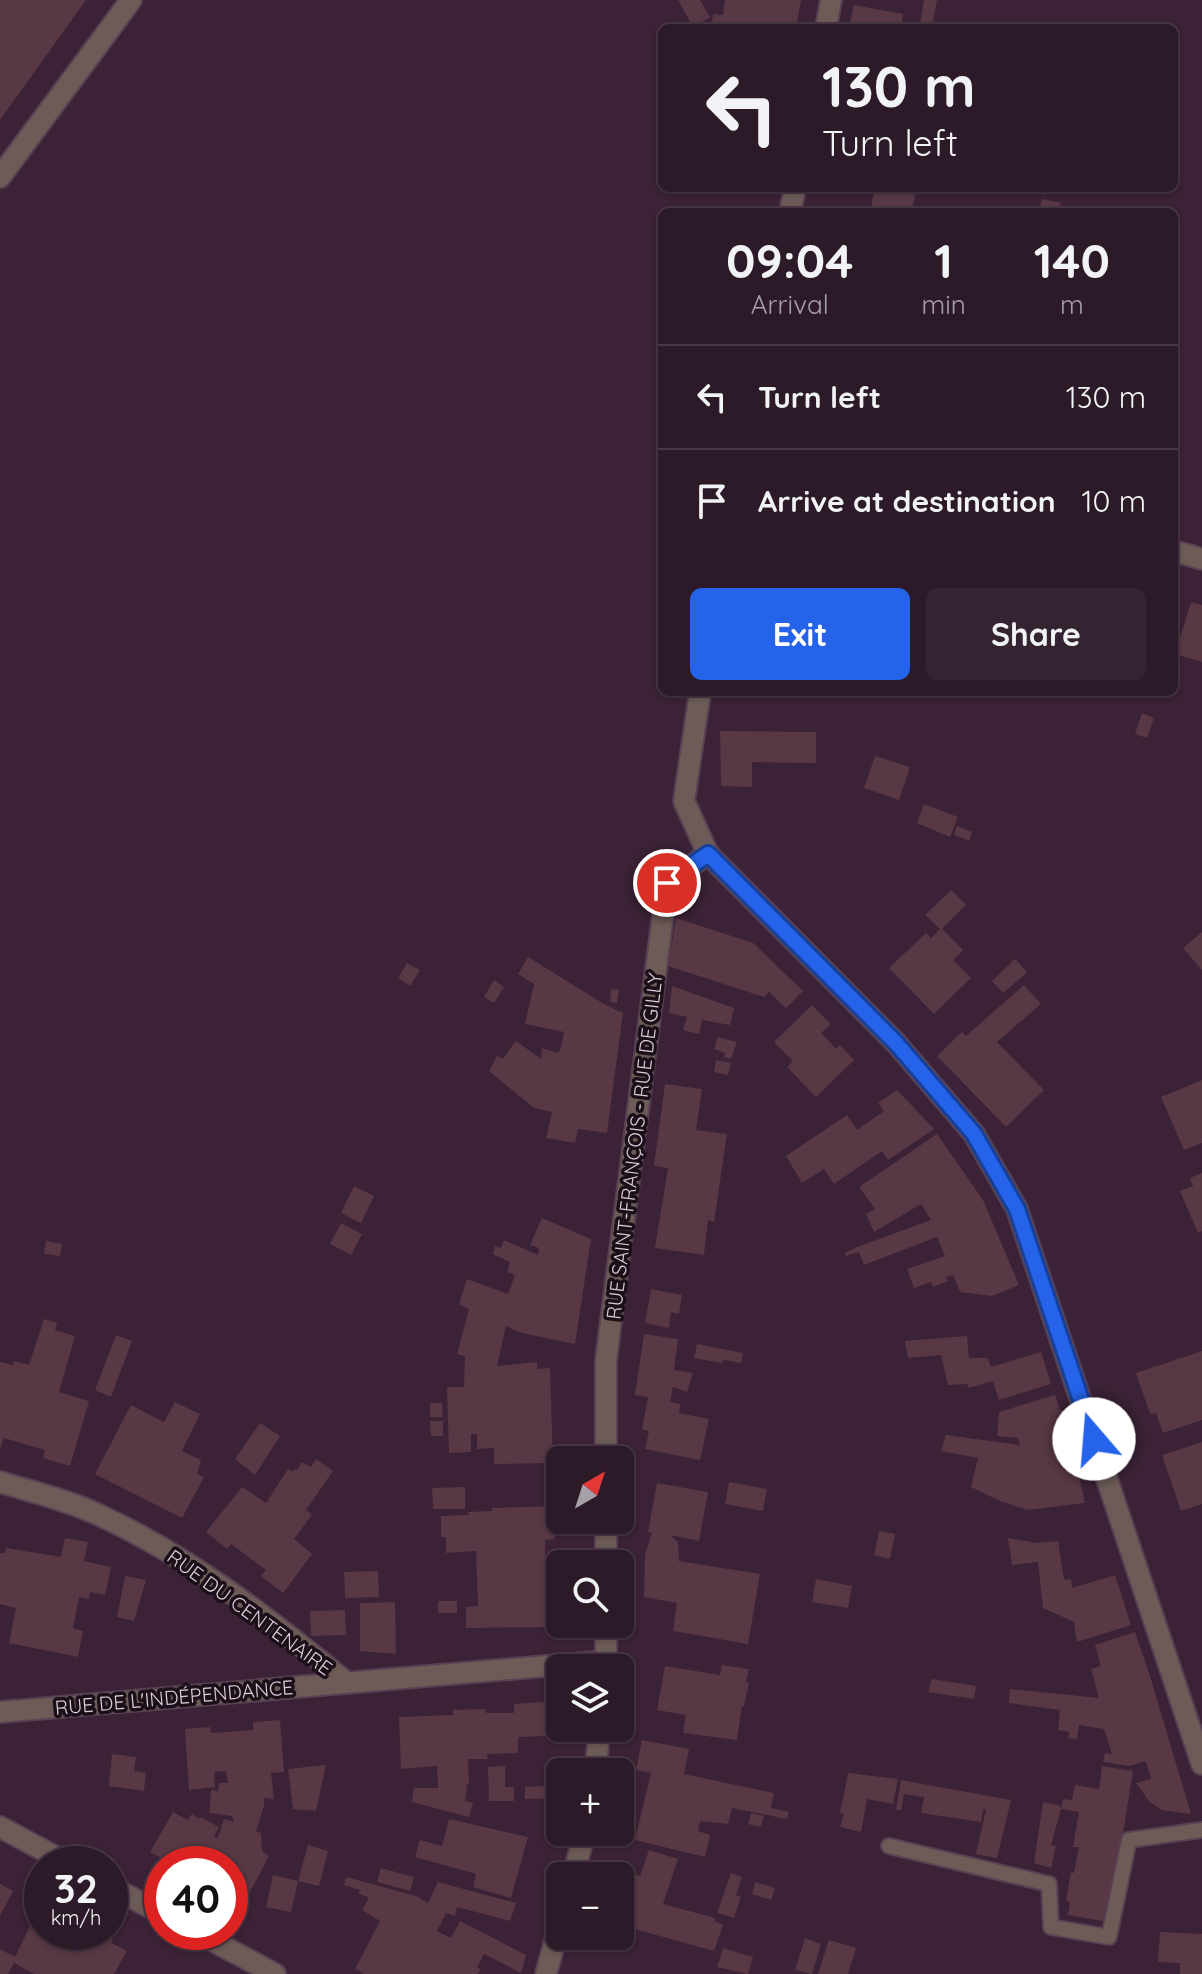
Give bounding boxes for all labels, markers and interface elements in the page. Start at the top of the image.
text: 130 m [822,51,976,121]
icon: left [690,56,794,160]
text: Turn left [822,120,958,165]
text: 09:04 [726,230,853,290]
text: 1 [934,230,953,290]
text: 140 [1034,230,1110,290]
text: Arrival [751,288,829,321]
text: min [921,288,966,321]
text: m [1060,288,1084,321]
icon: left [690,375,734,419]
text: Turn left [758,378,881,416]
text: 130 m [1066,378,1146,416]
icon: arrive [690,479,734,523]
text: Arrive at destination [758,482,1056,520]
text: 10 m [1082,482,1146,520]
button: Exit [690,588,910,680]
button: Share [926,588,1146,680]
pin [633,849,701,917]
icon: arrive [645,861,689,905]
street label: RUE SAINT-FRANÇOIS - RUE DE GILLY [600,971,668,1321]
position arrow [1052,1397,1136,1481]
north arrow [546,1446,634,1534]
map controls [546,1446,634,1950]
street label: RUE DU CENTENAIRE [162,1544,338,1680]
button: search [546,1550,634,1638]
button: layers [546,1654,634,1742]
street label: RUE DE L'INDÉPENDANCE [54,1674,294,1720]
button: + [546,1758,634,1846]
speed limit sign: 40 [144,1846,248,1950]
button: − [546,1862,634,1950]
text: 32 [54,1863,98,1913]
text: km/h [51,1905,101,1930]

